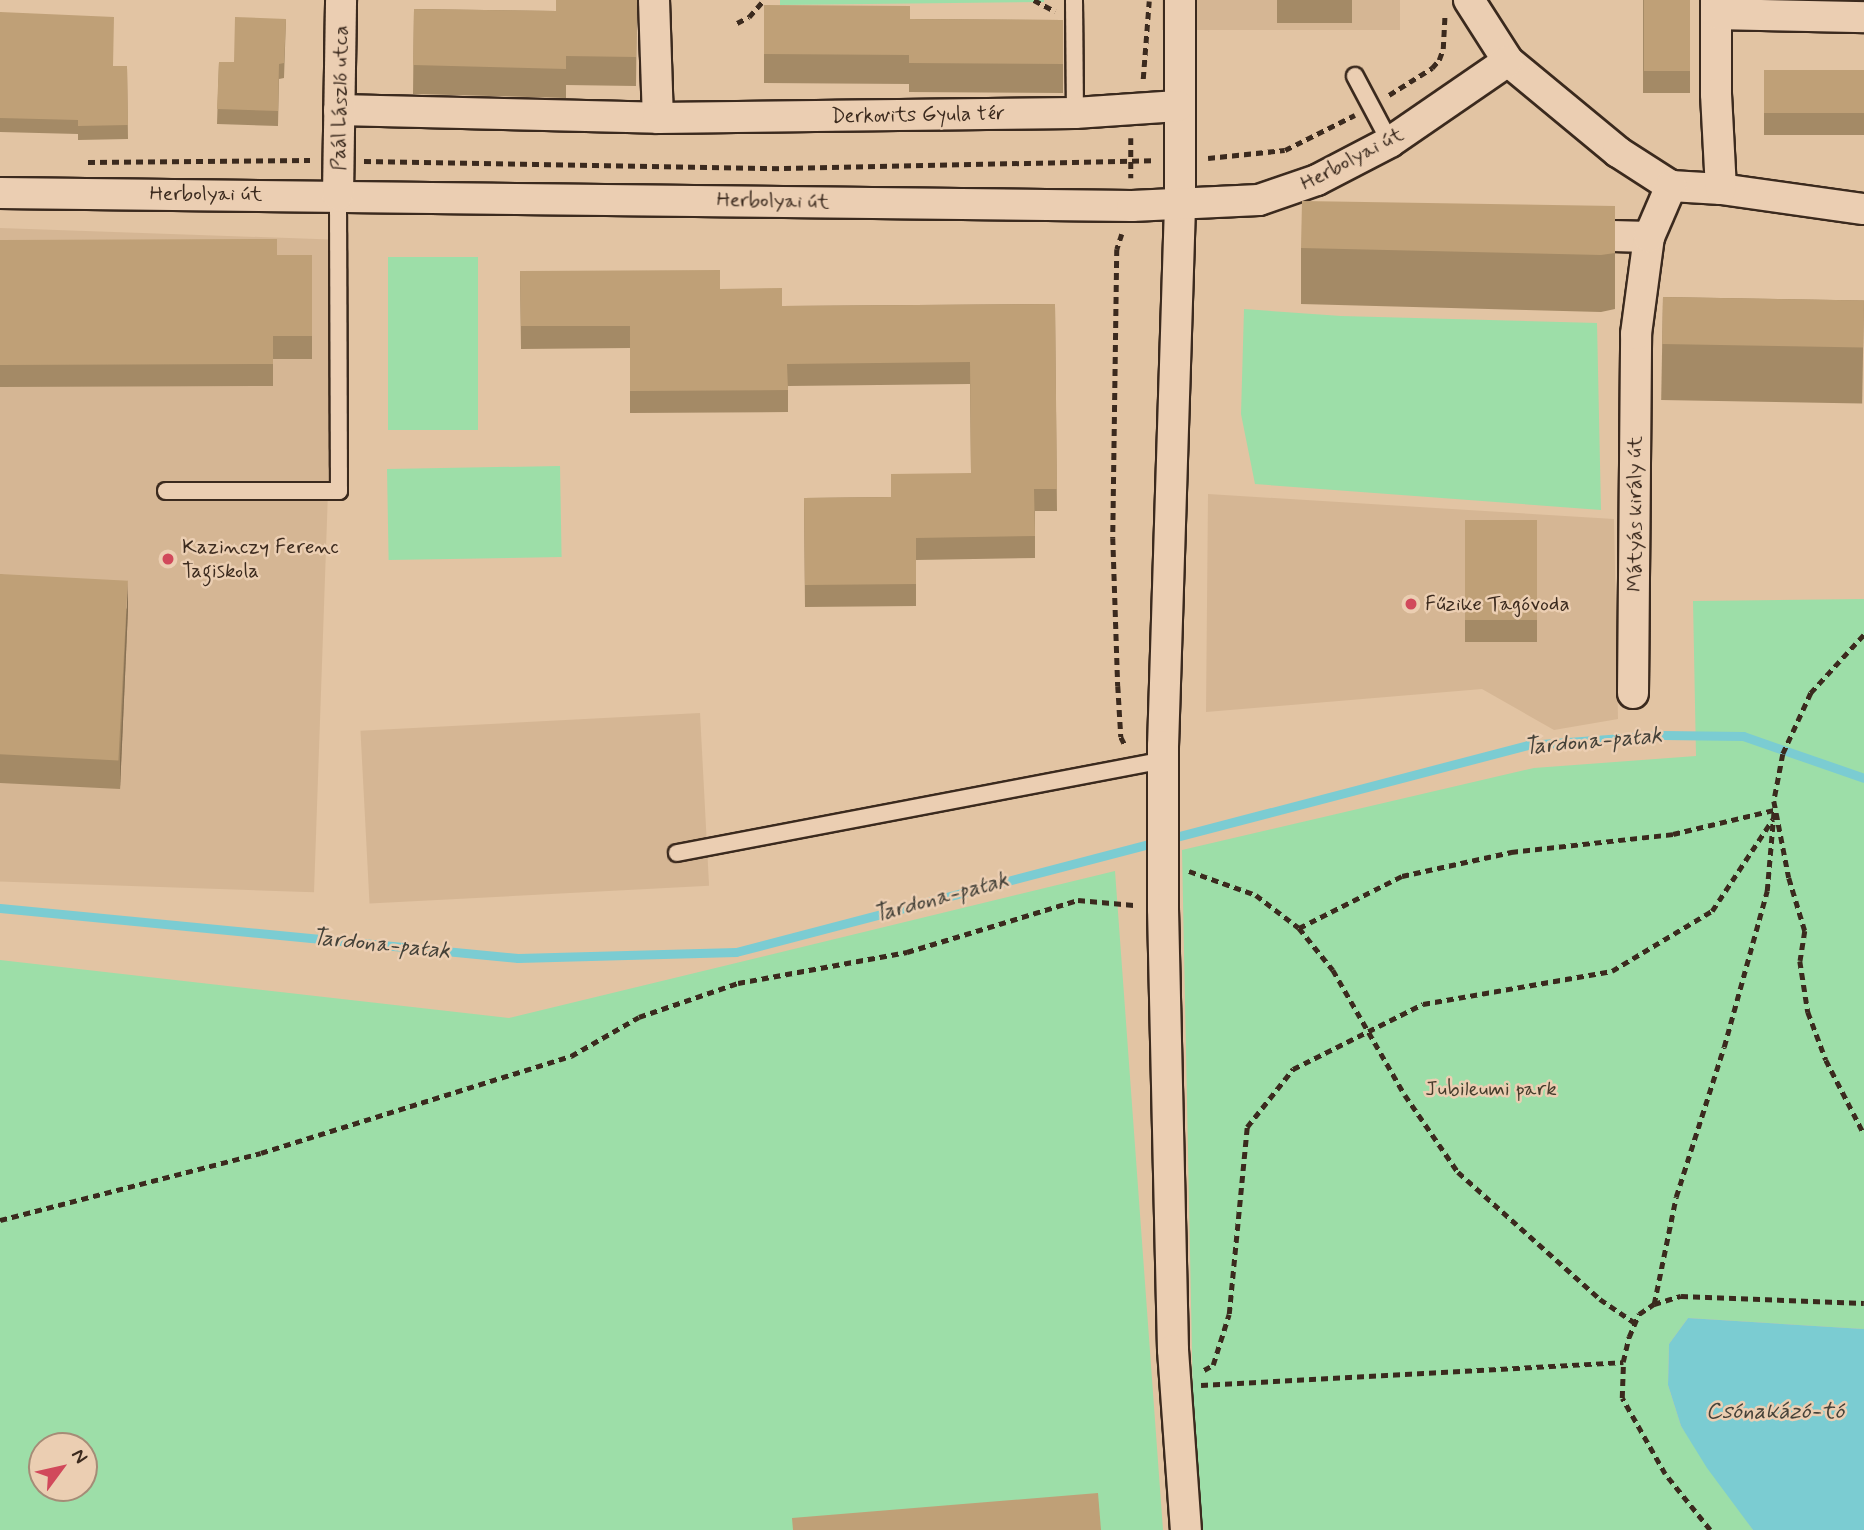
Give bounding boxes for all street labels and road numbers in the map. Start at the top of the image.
street label: Paál László utca [326,24,354,172]
street label: Derkovits Gyula tér [830,101,1006,129]
street label: Herbolyai út [1296,121,1408,197]
street label: Herbolyai út [150,181,262,207]
street label: Herbolyai út [716,187,830,215]
street label: Mátyás király út [1622,437,1648,591]

